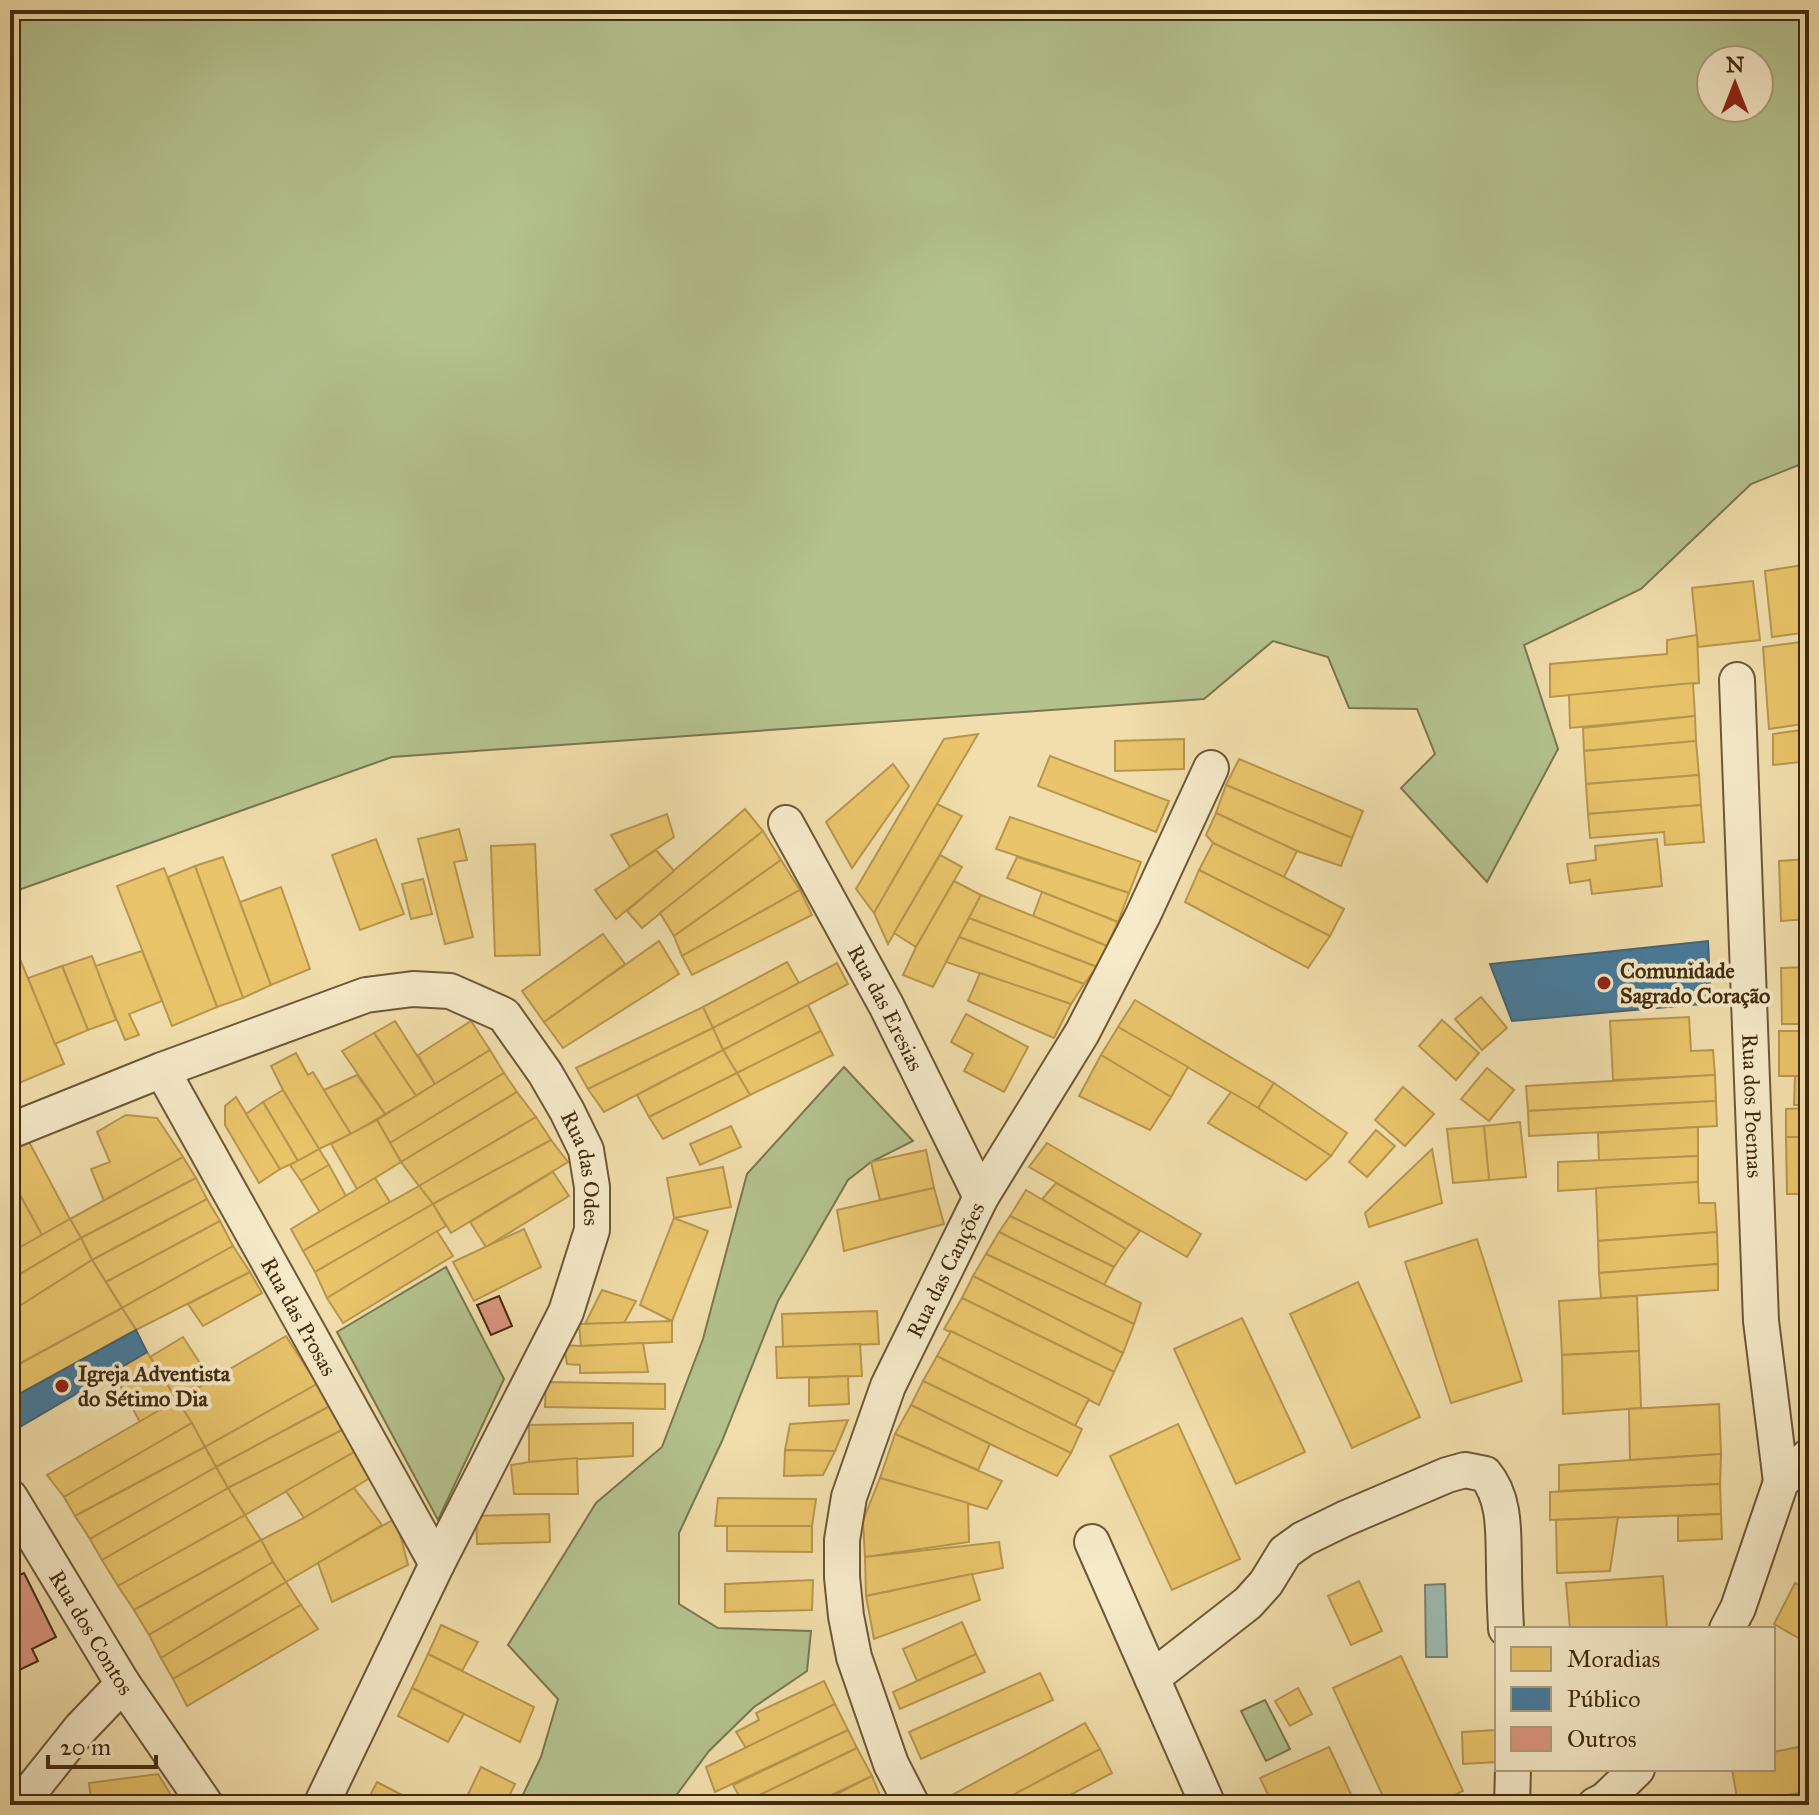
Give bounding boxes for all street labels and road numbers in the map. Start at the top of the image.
street label: Rua das Eresias [842,940,930,1075]
street label: Rua dos Poemas [1737,1033,1769,1178]
street label: Rua das Odes [555,1106,606,1226]
street label: Rua das Canções [900,1197,990,1342]
street label: Rua das Prosas [255,1252,343,1380]
street label: Rua dos Contos [44,1565,140,1700]

